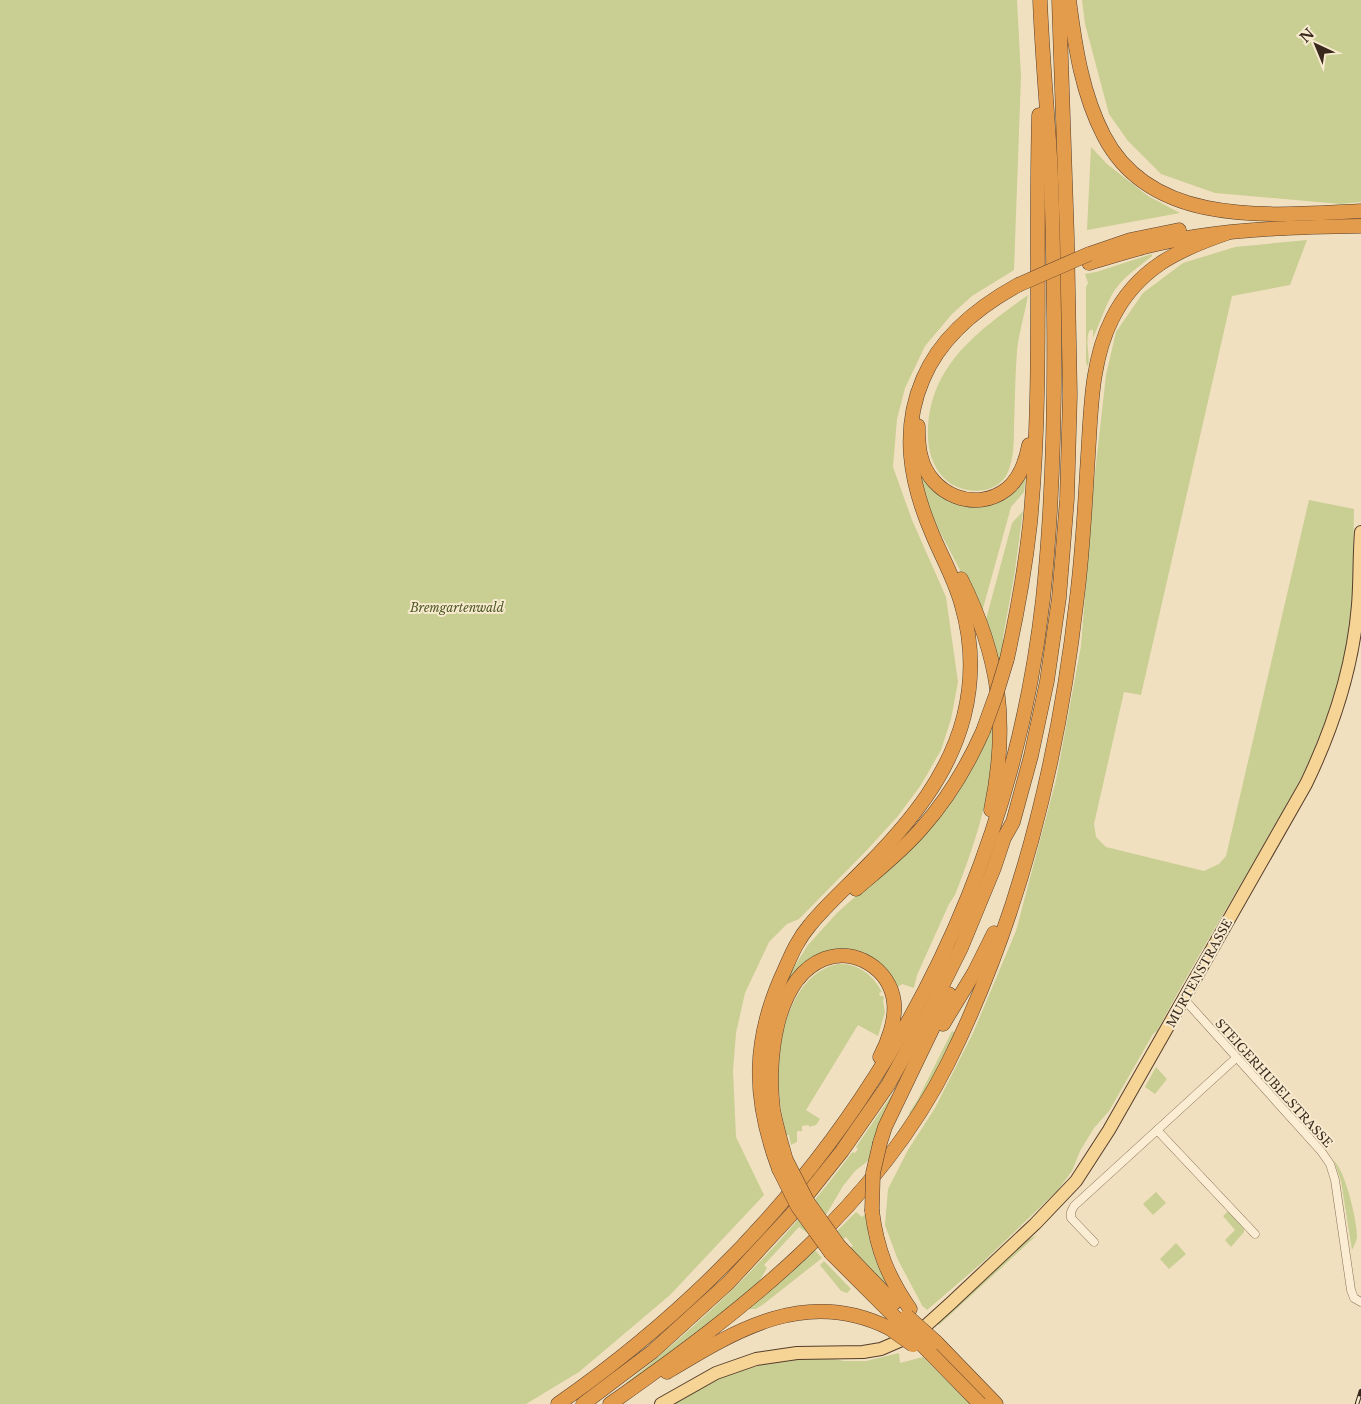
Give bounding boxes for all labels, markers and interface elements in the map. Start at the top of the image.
north arrow [1291,20,1341,70]
text: N [1296,25,1318,47]
park label: Bremgartenwald [409,600,505,615]
street label: MURTENSTRASSE [1163,916,1235,1030]
street label: STEIGERHUBELSTRASSE [1212,1016,1336,1151]

